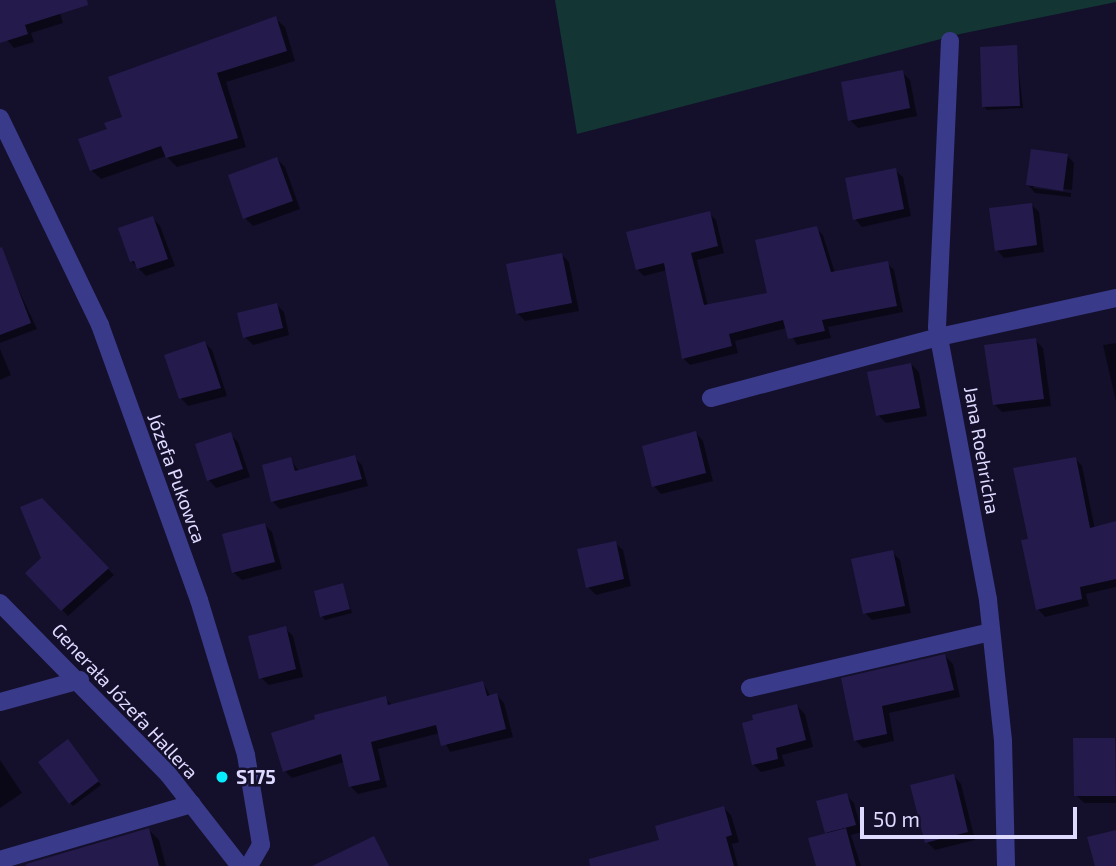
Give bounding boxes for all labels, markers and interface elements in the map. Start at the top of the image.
street label: Jana Roehricha [960,384,1004,516]
street label: Józefa Pukowca [143,410,211,546]
street label: Generała Józefa Hallera [47,619,203,783]
place label: S175 [236,766,276,788]
marker: S175 [214,769,230,785]
scale bar [864,792,1081,836]
text: 50 m [873,806,920,831]

